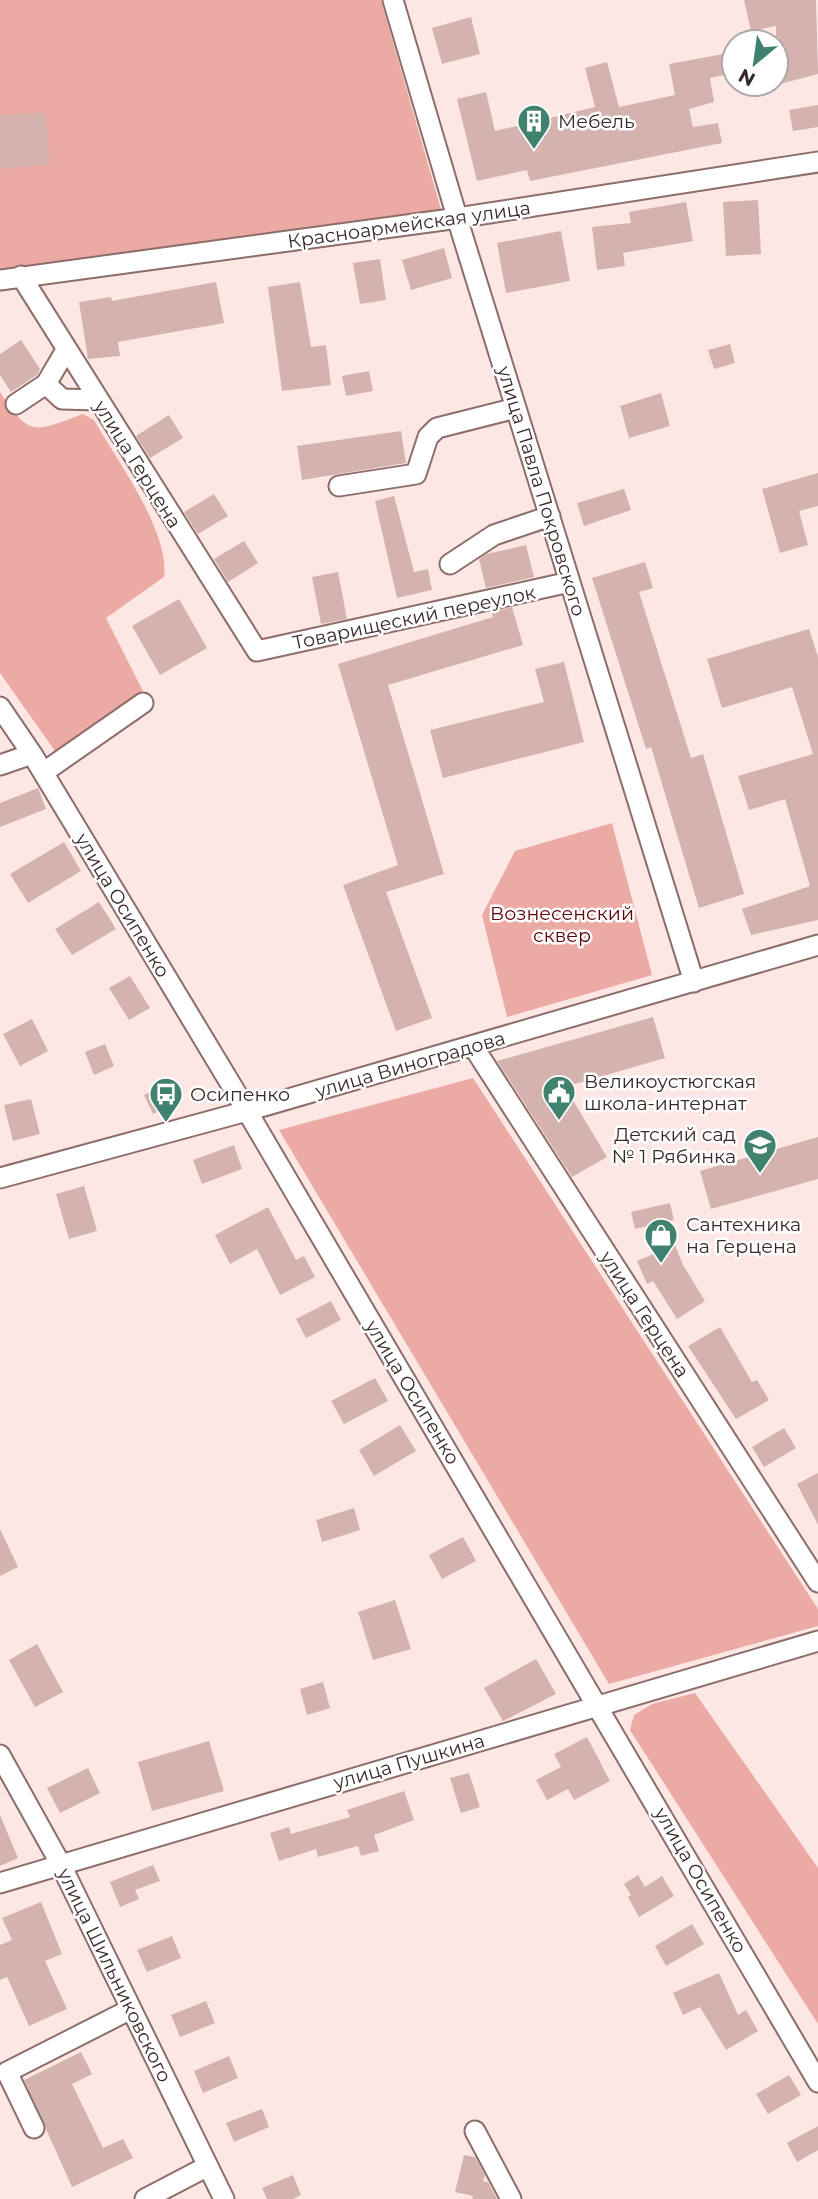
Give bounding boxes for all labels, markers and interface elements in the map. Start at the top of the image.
north arrow [720,28,790,98]
text: N [735,64,759,91]
building icon: Мебель [515,102,553,151]
place label: Мебель [558,110,635,133]
street label: Красноармейская улица [286,196,532,253]
street label: улица Павла Покровского [492,362,591,619]
street label: улица Герцена [89,395,186,532]
street label: Товарищеский переулок [291,580,538,654]
street label: улица Осипенко [70,828,175,982]
park label: Вознесенский сквер [490,902,634,947]
street label: улица Виноградова [311,1026,508,1103]
place label: Великоустюгская школа-интернат [584,1070,756,1115]
public building icon: Великоустюгская школа-интернат [540,1073,578,1122]
bus stop icon: Осипенко [147,1075,185,1124]
place label: Осипенко [190,1083,290,1106]
place label: Детский сад № 1 Рябинка [612,1123,736,1168]
school or university icon: Детский сад № 1 Рябинка [741,1126,779,1175]
place label: Сантехника на Герцена [686,1213,801,1258]
shop icon: Сантехника на Герцена [642,1216,680,1265]
street label: улица Герцена [595,1246,694,1382]
street label: улица Осипенко [360,1315,465,1469]
street label: улица Пушкина [330,1729,487,1794]
street label: улица Осипенко [649,1802,752,1957]
street label: улица Шильниковского [52,1864,176,2086]

